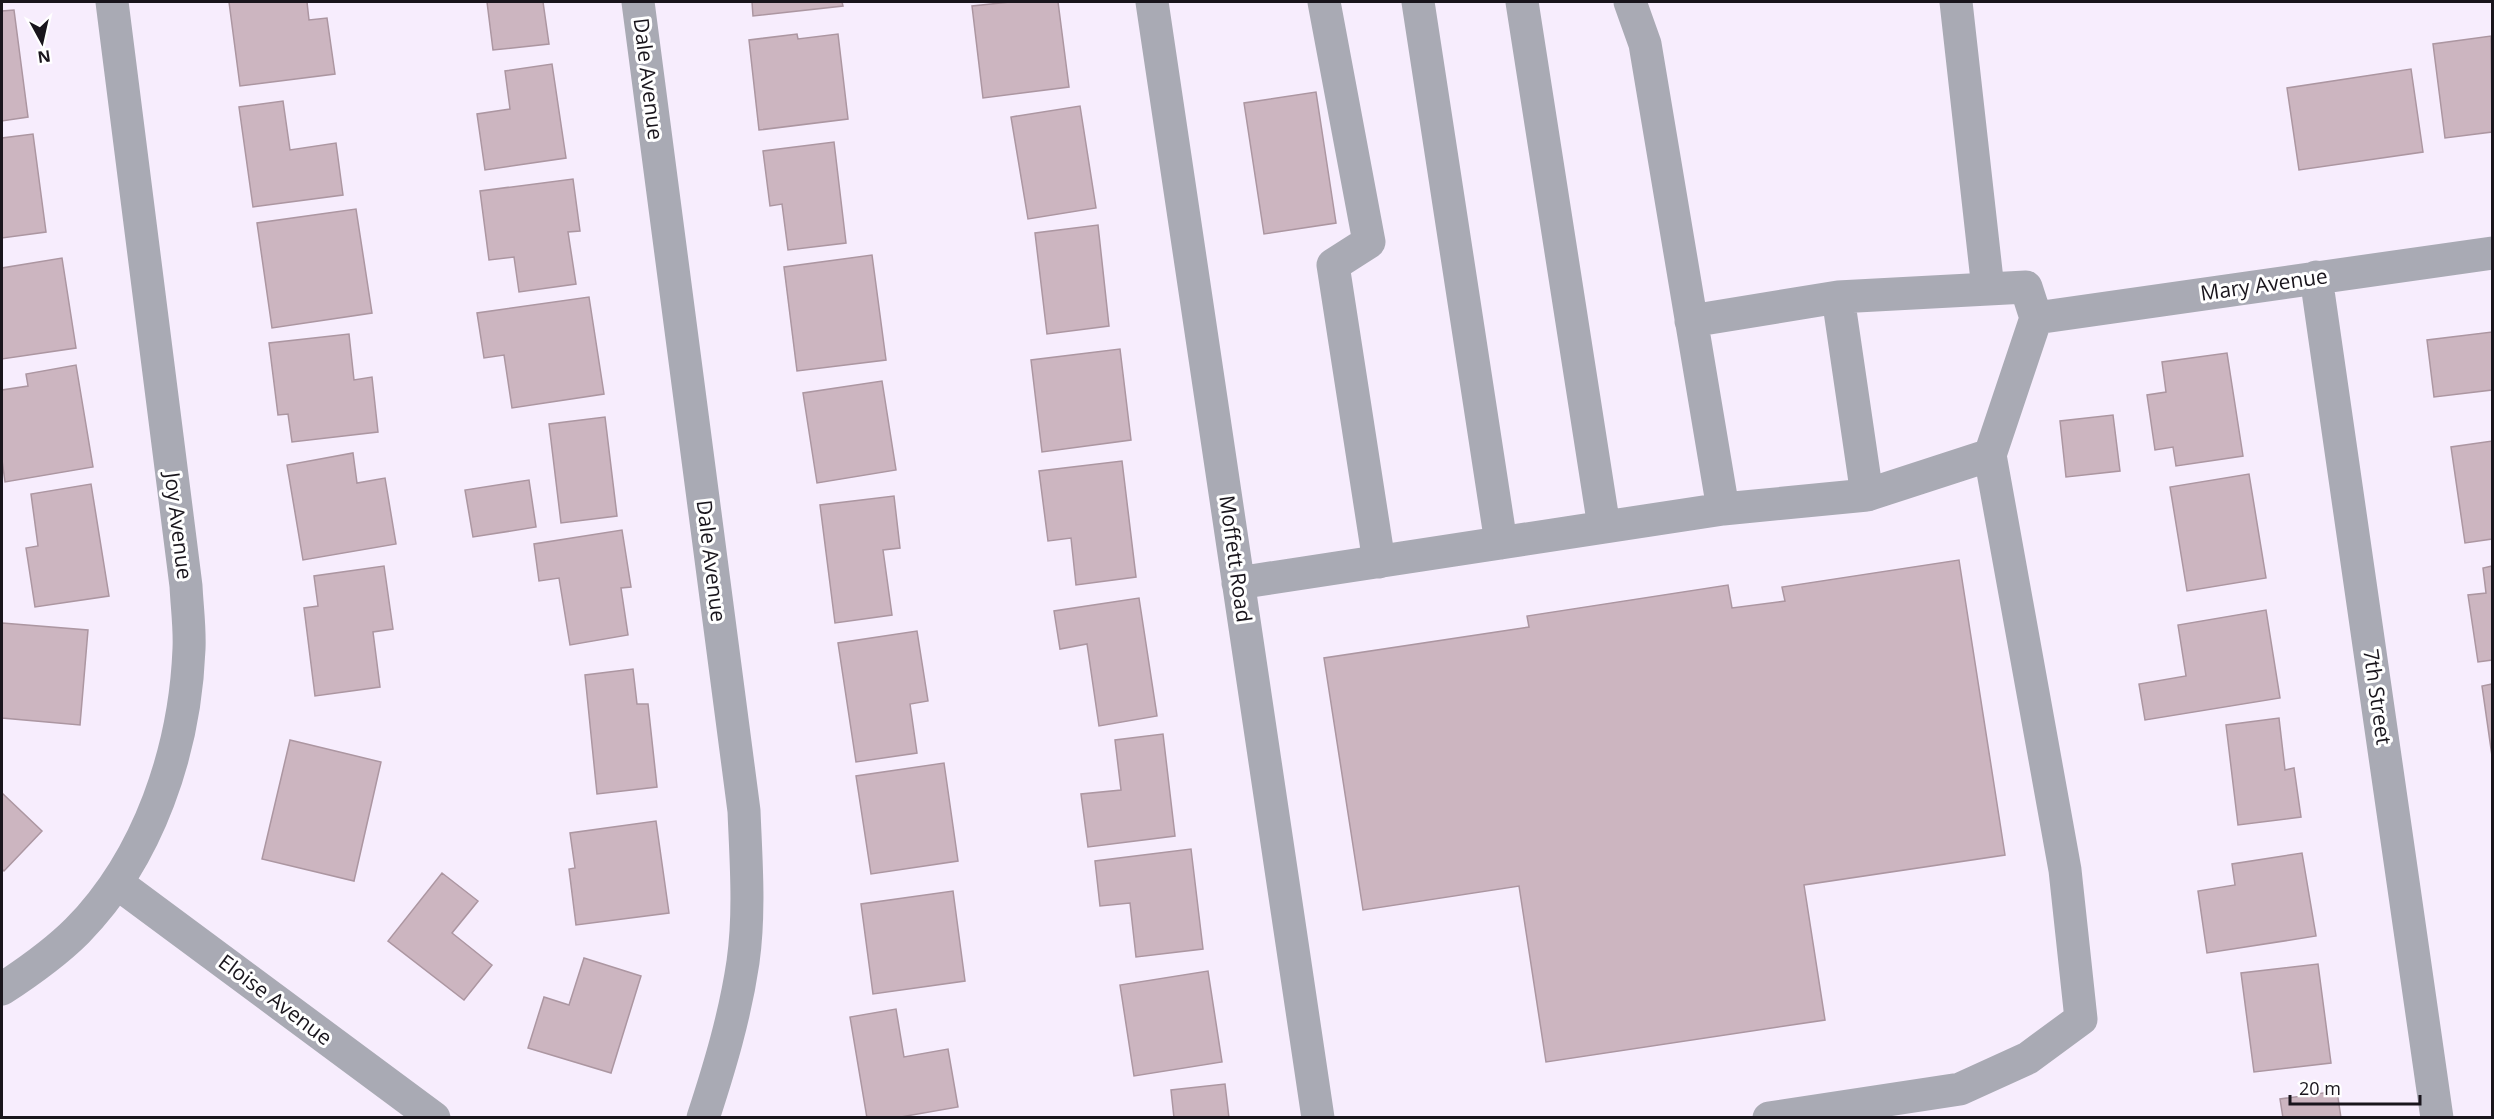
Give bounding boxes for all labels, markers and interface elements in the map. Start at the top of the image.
north arrow [12,12,72,72]
street label: Dale Avenue [628,16,670,141]
text: N [36,45,52,69]
street label: Mary Avenue [2198,261,2329,307]
street label: Joy Avenue [158,469,199,581]
street label: Moffett Road [1213,494,1259,624]
street label: Dale Avenue [691,498,733,623]
street label: 7th Street [2357,647,2399,747]
street label: Eloise Avenue [213,947,338,1051]
scale bar [2290,1068,2420,1106]
text: 20 m [2299,1076,2341,1100]

